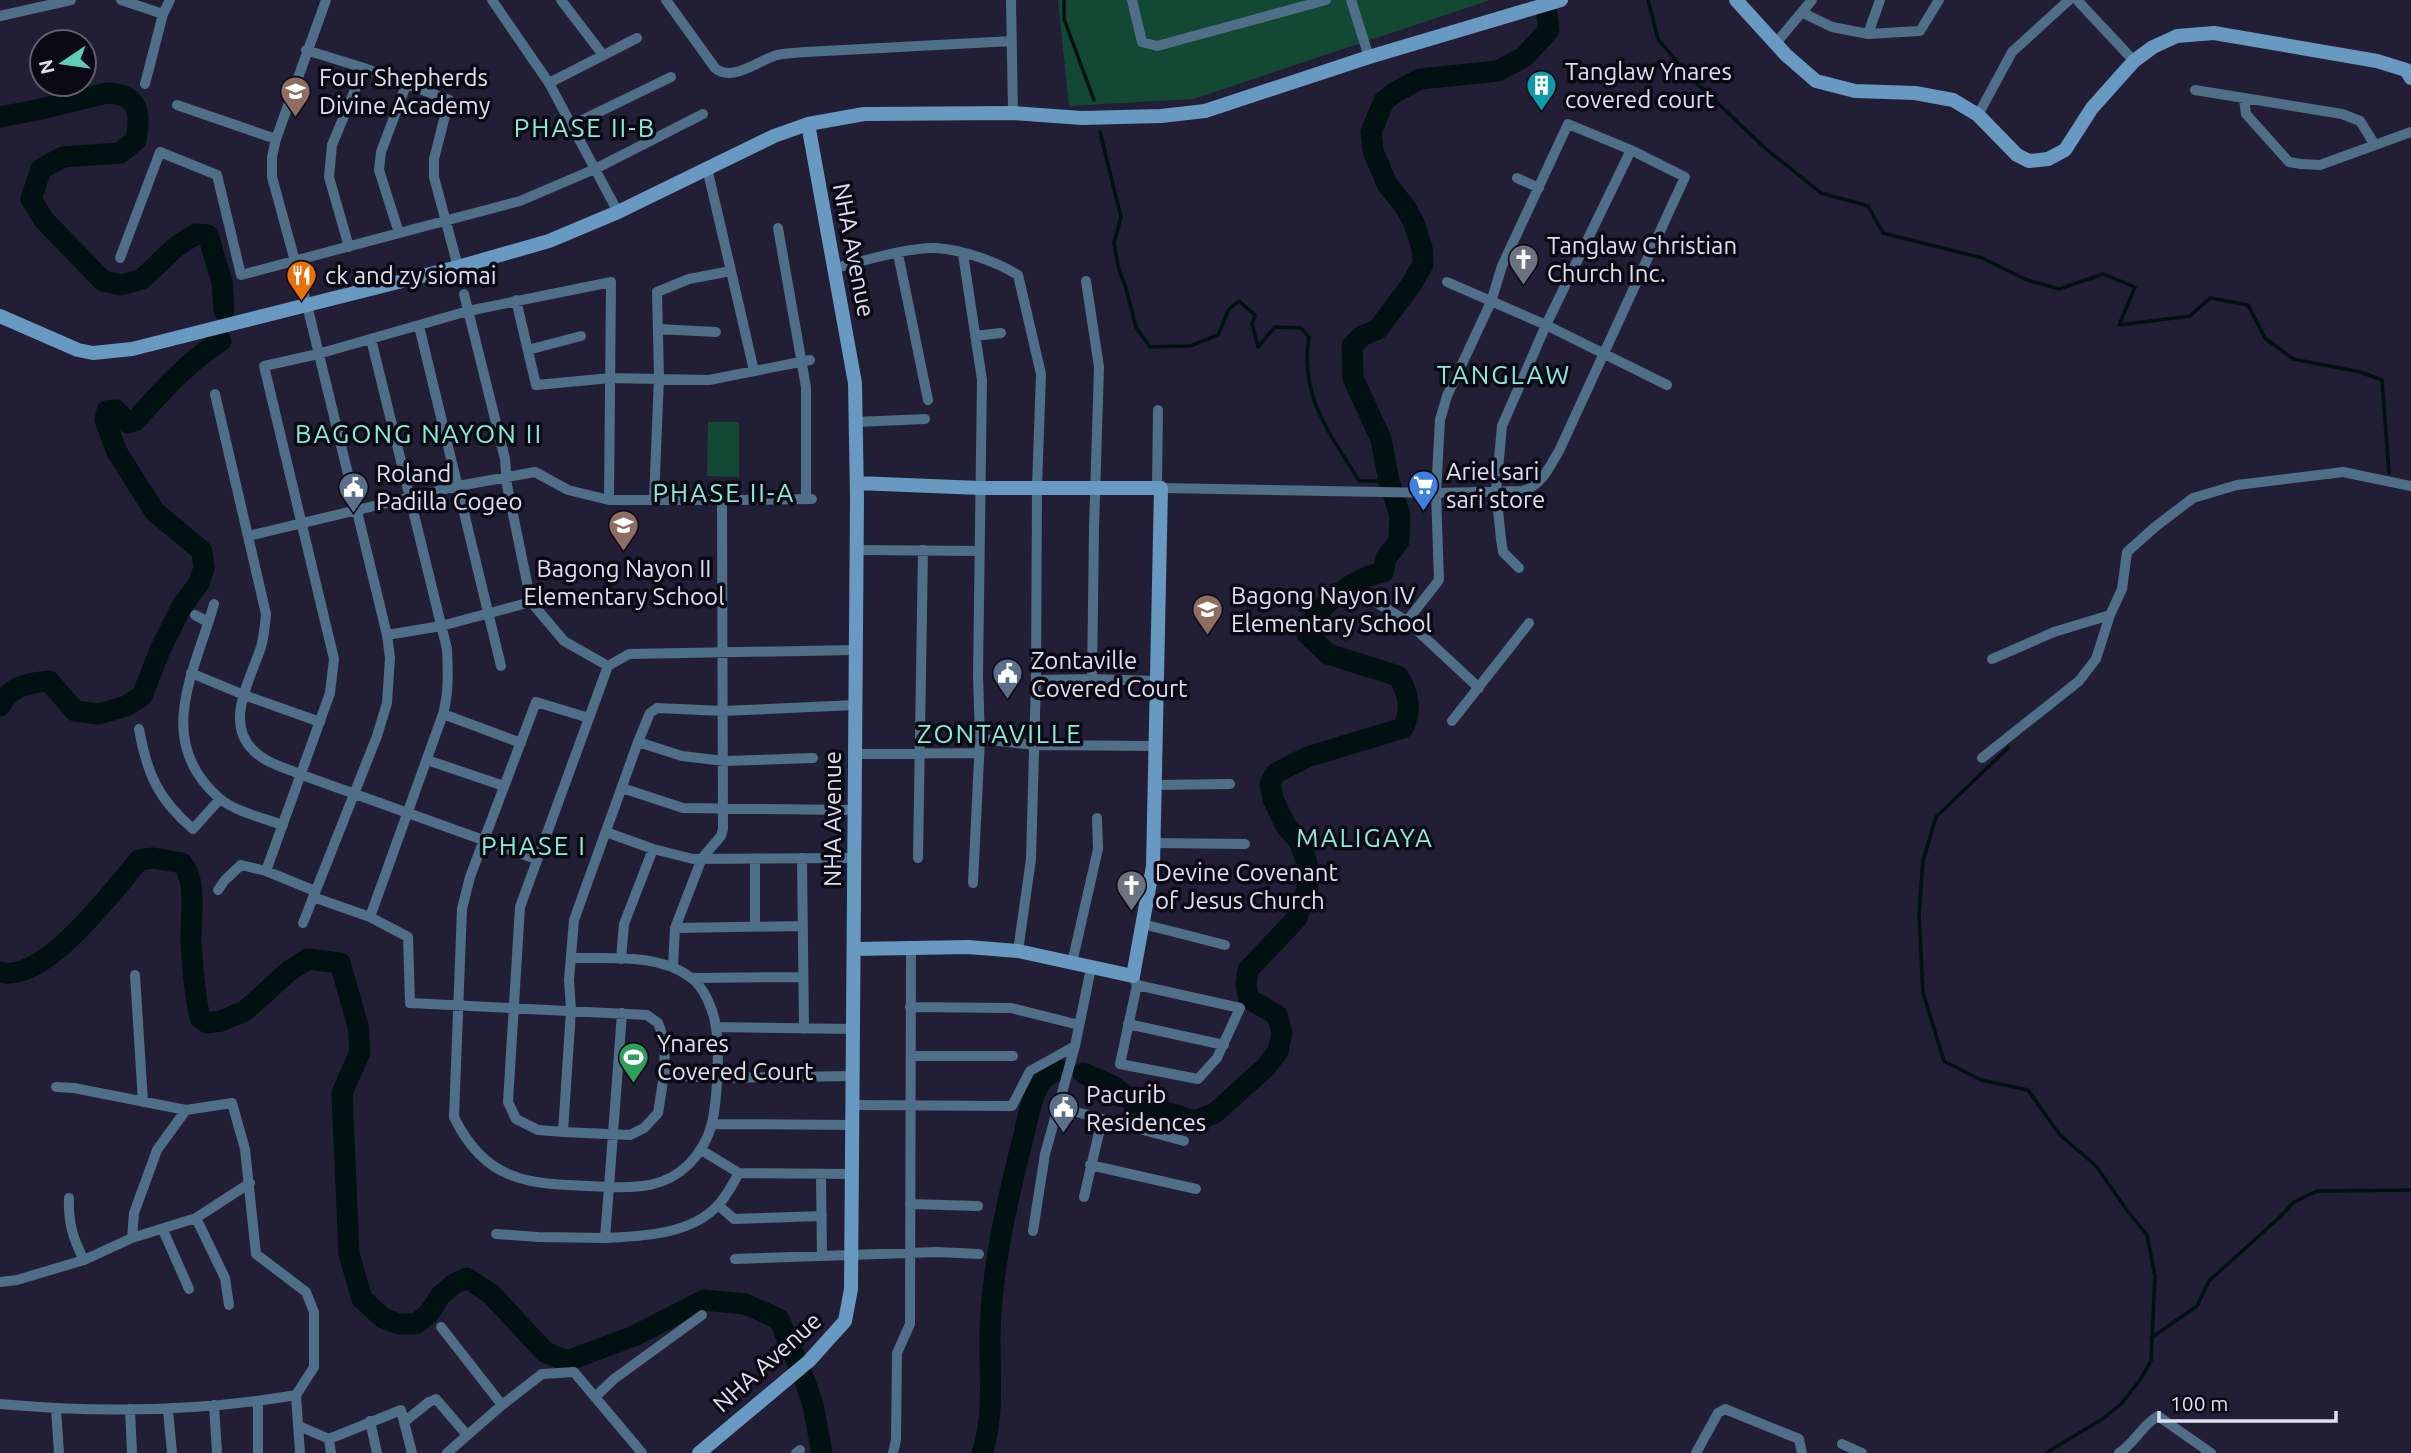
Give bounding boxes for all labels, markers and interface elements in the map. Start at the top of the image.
north arrow [28,28,98,98]
text: N [34,57,59,76]
place label: Tanglaw Ynares covered court [1565,58,1732,113]
place label: Four Shepherds Divine Academy [319,64,491,119]
building icon: Tanglaw Ynares covered court [1525,68,1559,112]
school or university icon: Four Shepherds Divine Academy [279,74,313,118]
district label: PHASE II-B [514,113,656,142]
street label: NHA Avenue [828,181,880,319]
place label: Tanglaw Christian Church Inc. [1547,232,1737,287]
church icon: Tanglaw Christian Church Inc. [1507,242,1541,286]
restaurant icon: ck and zy siomai [285,258,319,302]
place label: ck and zy siomai [325,262,497,289]
district label: TANGLAW [1437,360,1571,389]
district label: BAGONG NAYON II [295,419,543,448]
place label: Ariel sari sari store [1446,458,1545,513]
place label: Roland Padilla Cogeo [376,460,523,515]
supermarket icon: Ariel sari sari store [1406,468,1440,512]
public building icon: Roland Padilla Cogeo [336,470,370,514]
district label: PHASE II-A [653,478,795,507]
school or university icon: Bagong Nayon II Elementary School [607,509,641,553]
place label: Bagong Nayon II Elementary School [524,555,724,610]
place label: Bagong Nayon IV Elementary School [1231,582,1432,637]
school or university icon: Bagong Nayon IV Elementary School [1191,592,1225,636]
place label: Zontaville Covered Court [1031,647,1188,702]
public building icon: Zontaville Covered Court [991,657,1025,701]
district label: ZONTAVILLE [917,719,1083,748]
street label: NHA Avenue [819,751,846,887]
district label: MALIGAYA [1296,823,1434,852]
district label: PHASE I [481,831,587,860]
place label: Devine Covenant of Jesus Church [1155,859,1339,914]
church icon: Devine Covenant of Jesus Church [1115,869,1149,913]
place label: Ynares Covered Court [657,1030,814,1085]
sports icon: Ynares Covered Court [617,1040,651,1084]
place label: Pacurib Residences [1086,1081,1206,1136]
public building icon: Pacurib Residences [1046,1091,1080,1135]
street label: NHA Avenue [707,1307,827,1417]
scale bar [2159,1380,2336,1424]
text: 100 m [2170,1391,2228,1415]

